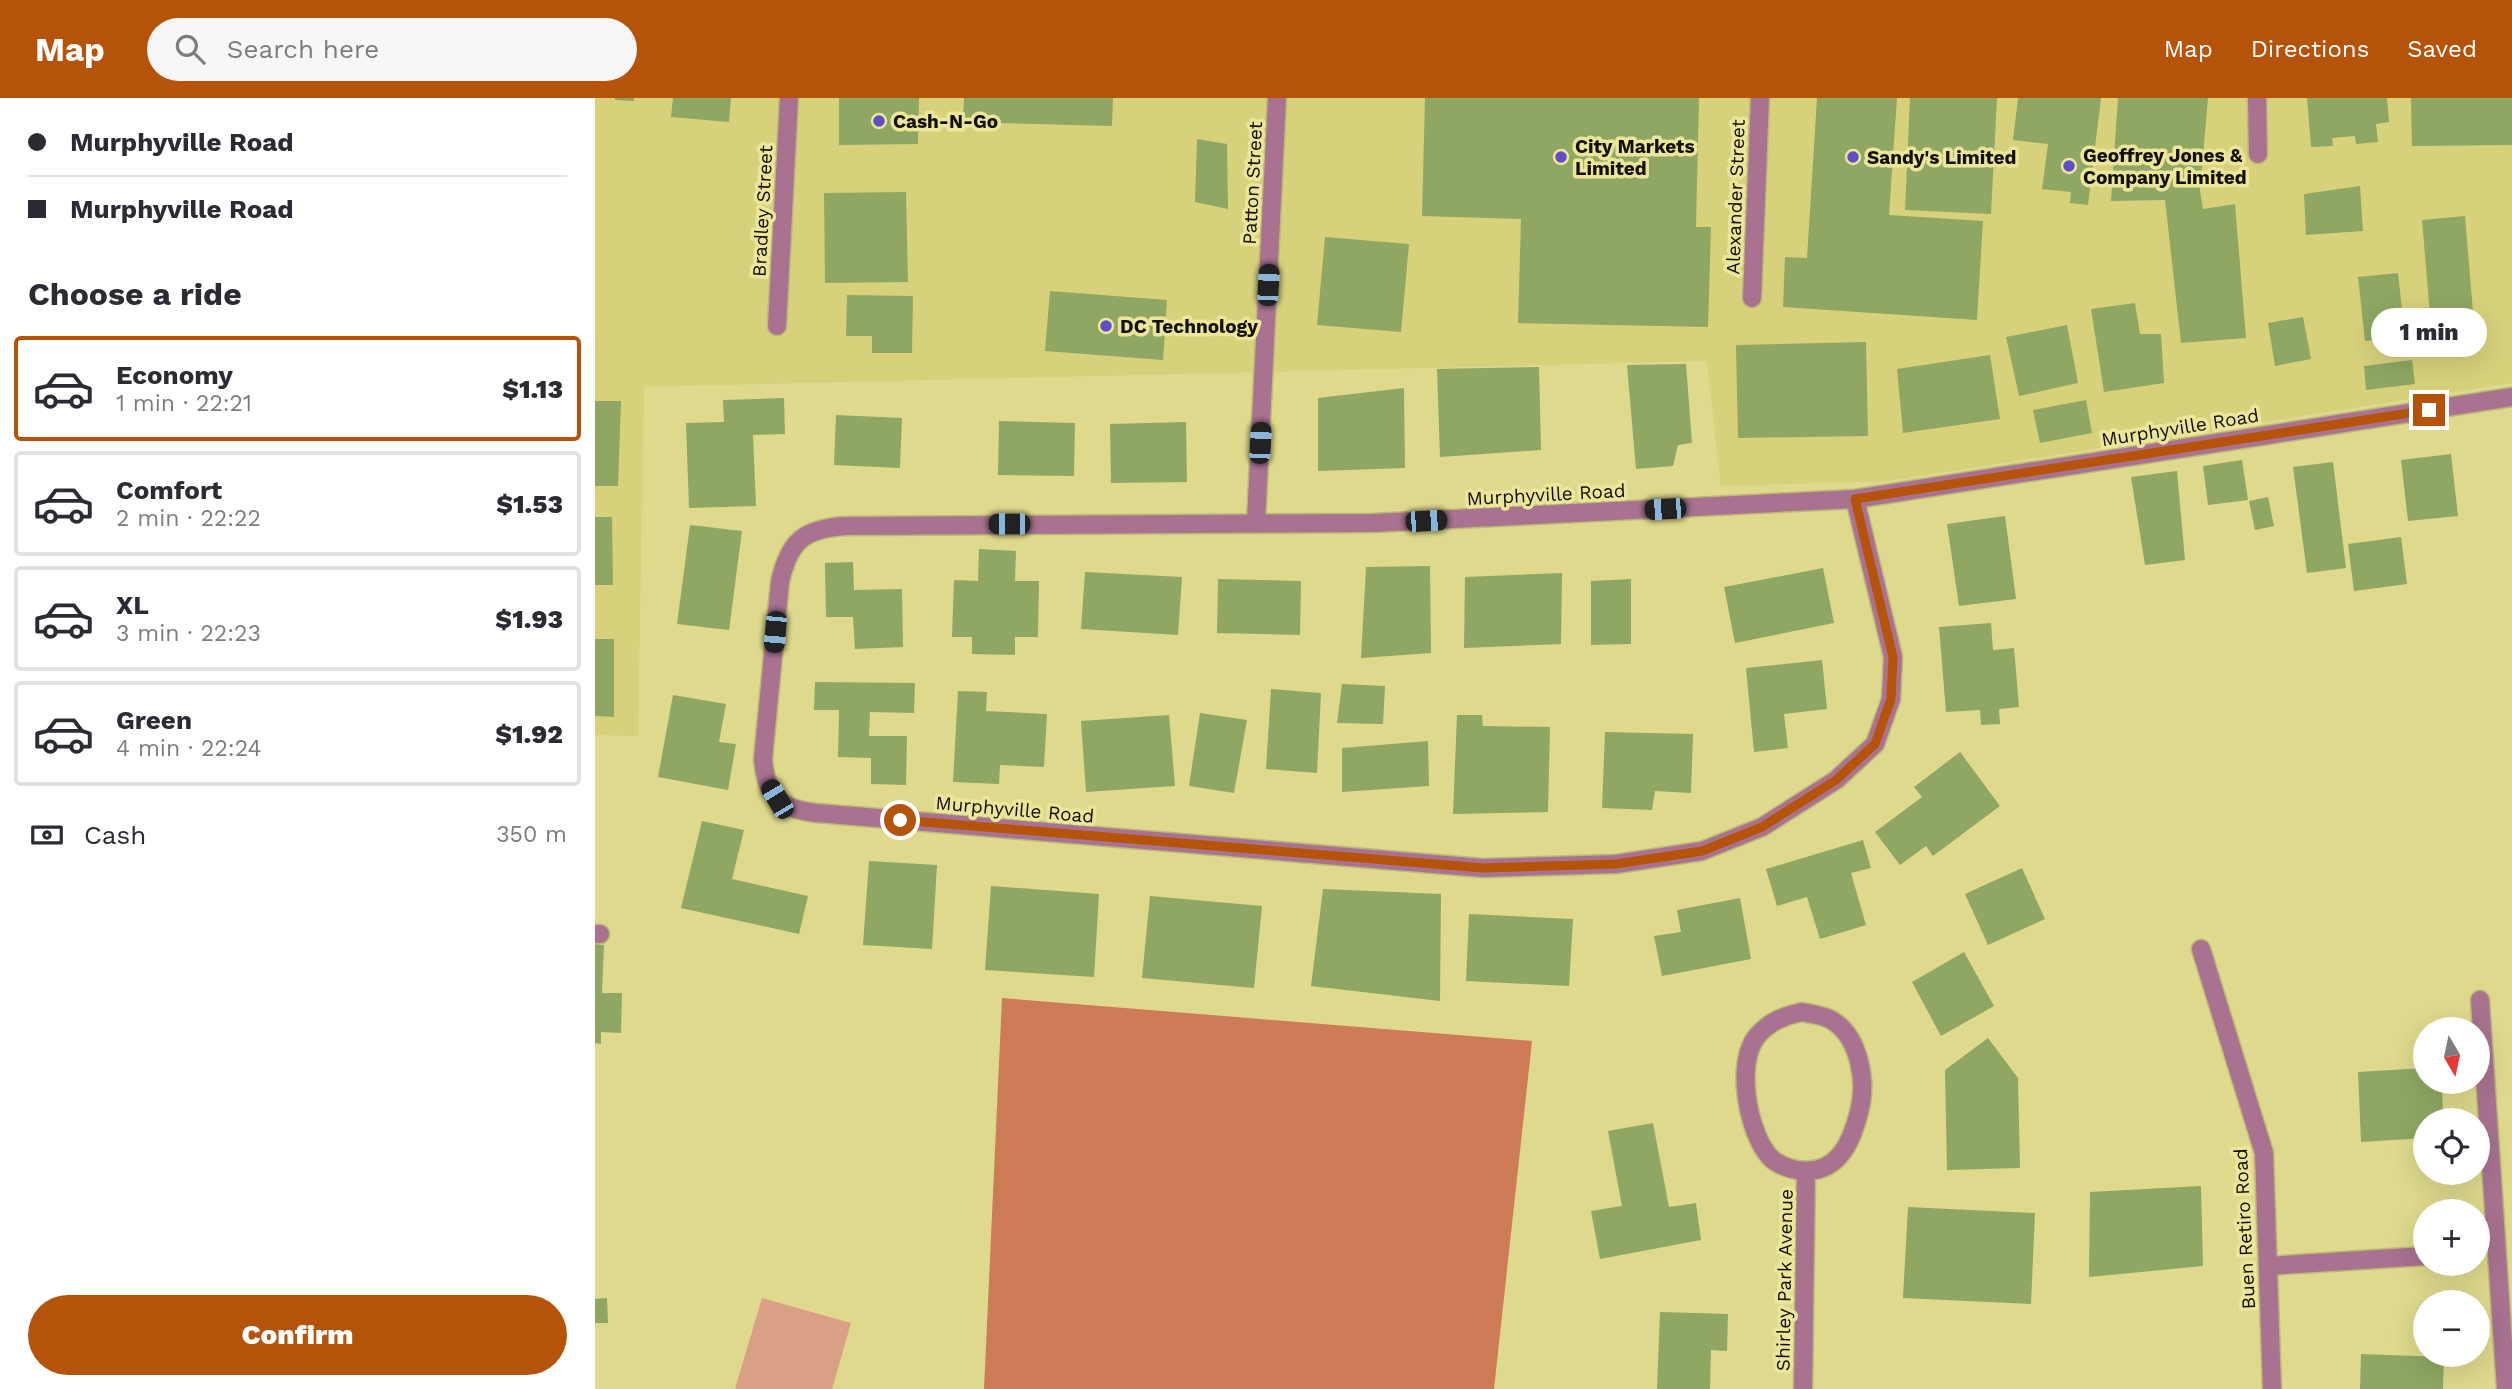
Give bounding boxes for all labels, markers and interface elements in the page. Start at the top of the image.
search box [147,18,637,81]
text: Map [35,30,105,69]
icon: search [171,30,209,68]
text: Search here [227,34,379,64]
text: Map [2164,35,2213,63]
text: Directions [2251,35,2369,63]
text: Saved [2407,35,2477,63]
place label: Cash-N-Go [893,110,998,133]
marker: Cash-N-Go [871,113,887,129]
street label: Alexander Street [1721,119,1750,275]
street label: Patton Street [1238,121,1267,245]
text: Murphyville Road [70,127,293,157]
place label: City Markets Limited [1575,135,1695,180]
place label: Geoffrey Jones & Company Limited [2083,144,2247,189]
street label: Bradley Street [748,145,777,277]
place label: Sandy's Limited [1867,146,2016,169]
marker: City Markets Limited [1553,149,1569,165]
marker: Sandy's Limited [1845,149,1861,165]
marker: Geoffrey Jones & Company Limited [2061,158,2077,174]
text: Murphyville Road [70,194,293,224]
car [1257,263,1280,307]
text: Choose a ride [28,275,242,313]
callout: 1 min [2371,308,2487,358]
place label: DC Technology [1120,315,1258,338]
marker: DC Technology [1098,318,1114,334]
text: 1 min [2399,319,2459,346]
icon: car [32,357,95,420]
text: Economy [116,360,233,390]
text: $1.13 [502,374,563,404]
text: 1 min · 22:21 [116,390,252,417]
route end [2413,394,2445,426]
street label: Murphyville Road [2100,404,2260,451]
car [1249,421,1272,465]
icon: car [32,472,95,535]
text: Comfort [116,475,222,505]
street label: Murphyville Road [1466,479,1626,510]
text: $1.53 [496,489,563,519]
car [1644,497,1687,521]
text: 2 min · 22:22 [116,505,261,532]
car [1405,509,1448,533]
car [989,514,1031,535]
icon: car [32,587,95,650]
text: XL [116,590,149,620]
text: $1.93 [495,604,563,634]
car [763,610,788,654]
text: 3 min · 22:23 [116,620,261,647]
icon: car [32,702,95,765]
text: Green [116,705,192,735]
text: $1.92 [495,719,563,749]
text: 4 min · 22:24 [116,735,261,762]
car [758,776,797,822]
street label: Murphyville Road [935,791,1095,828]
route start [884,804,916,836]
icon: cash [28,816,66,854]
text: Cash [84,820,146,850]
text: 350 m [496,821,567,848]
north arrow [2413,1017,2490,1094]
map controls [2413,1017,2490,1367]
button: locate [2413,1108,2490,1185]
street label: Buen Retiro Road [2229,1148,2260,1310]
street label: Shirley Park Avenue [1771,1189,1798,1371]
button: + [2413,1199,2490,1276]
button: − [2413,1290,2490,1367]
button: Confirm [28,1295,567,1375]

